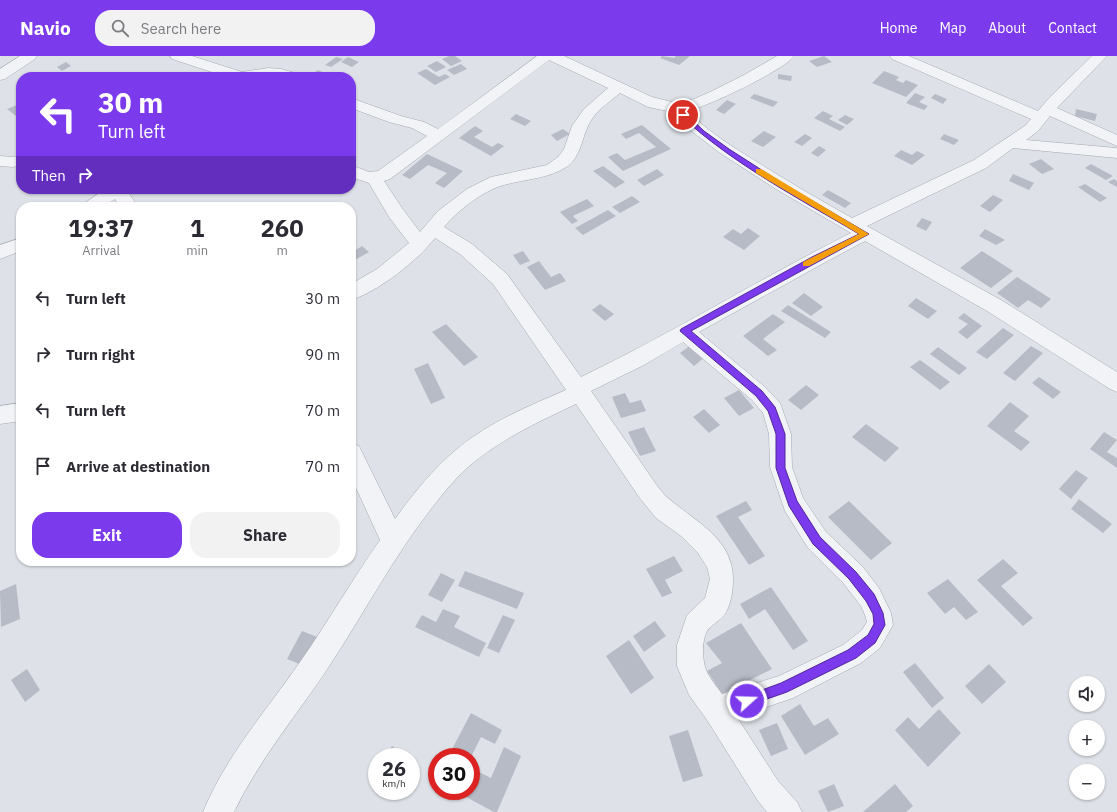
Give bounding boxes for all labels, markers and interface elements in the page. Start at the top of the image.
search box [95,10,375,46]
text: Navio [20,16,71,40]
icon: search [109,17,131,39]
text: Search here [141,19,221,38]
text: Home [880,19,917,37]
text: Map [939,19,966,37]
text: About [988,19,1026,37]
text: Contact [1048,19,1097,37]
text: 30 m [98,84,163,121]
icon: left [32,88,84,140]
pin [666,98,700,132]
icon: arrive [672,104,694,126]
text: Turn left [98,120,166,143]
icon: right [74,164,96,186]
text: Then [32,166,66,185]
text: 19:37 [68,212,134,244]
text: 1 [190,212,204,244]
text: 260 [260,212,304,244]
text: Arrival [82,242,120,259]
text: min [186,242,208,259]
text: m [276,242,288,259]
icon: left [32,287,54,309]
text: Turn left [66,289,126,308]
text: 30 m [305,289,340,308]
icon: right [32,343,54,365]
text: Turn right [66,345,135,364]
text: 90 m [305,345,340,364]
icon: left [32,399,54,421]
text: Turn left [66,401,126,420]
text: 70 m [305,401,340,420]
icon: arrive [32,455,54,477]
text: Arrive at destination [66,457,210,476]
text: 70 m [305,457,340,476]
button: Exit [32,512,182,558]
button: Share [190,512,340,558]
map controls [1069,676,1105,800]
button: sound [1069,676,1105,712]
position arrow [726,680,768,722]
button: + [1069,720,1105,756]
speed limit sign: 30 [428,748,480,800]
text: 26 [382,755,406,782]
button: − [1069,764,1105,800]
text: km/h [382,777,406,790]

